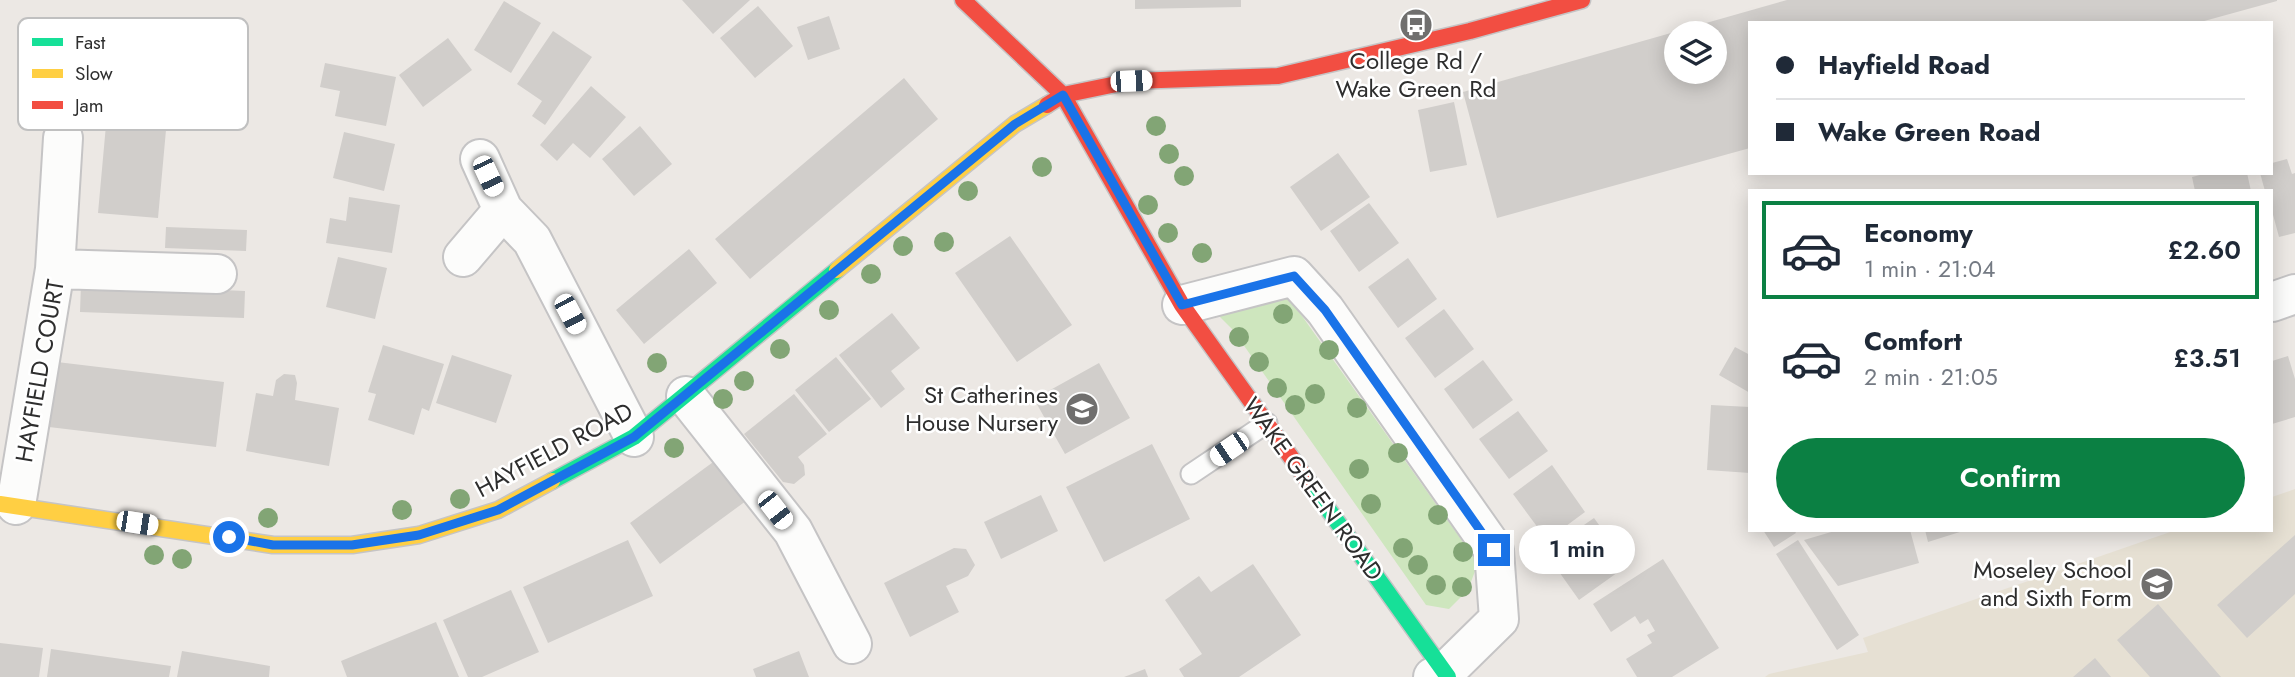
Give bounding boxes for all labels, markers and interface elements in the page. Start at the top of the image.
bus stop icon: College Rd / Wake Green Rd [1397,6,1435,44]
legend [18,18,248,130]
map controls [1664,21,1727,84]
button: layers [1664,21,1727,84]
text: Fast [75,29,106,56]
place label: College Rd / Wake Green Rd [1336,43,1496,106]
text: Hayfield Road [1818,46,1990,84]
text: Slow [75,60,113,87]
car [1110,70,1153,92]
text: Jam [72,92,104,119]
text: Wake Green Road [1818,113,2041,151]
car [470,153,507,199]
text: Economy [1864,214,1973,252]
icon: car [1780,219,1843,282]
text: £2.60 [2167,231,2241,269]
text: 1 min · 21:04 [1864,252,1996,286]
street label: HAYFIELD COURT [6,277,73,465]
car [551,291,590,337]
text: Comfort [1864,322,1962,360]
icon: car [1780,327,1843,390]
text: £3.51 [2173,339,2241,377]
text: 2 min · 21:05 [1864,360,1998,394]
place label: St Catherines House Nursery [905,377,1058,440]
school or university icon: St Catherines House Nursery [1063,390,1101,428]
street label: WAKE GREEN ROAD [1235,390,1392,588]
street label: HAYFIELD ROAD [469,393,639,506]
car [1206,429,1253,469]
button: Confirm [1776,438,2245,518]
car [754,487,797,533]
car [115,509,160,537]
route start [213,521,245,553]
callout: 1 min [1518,526,1634,574]
text: 1 min [1549,532,1605,566]
route end [1478,534,1510,566]
place label: Moseley School and Sixth Form [1973,552,2132,615]
school or university icon: Moseley School and Sixth Form [2138,565,2176,603]

